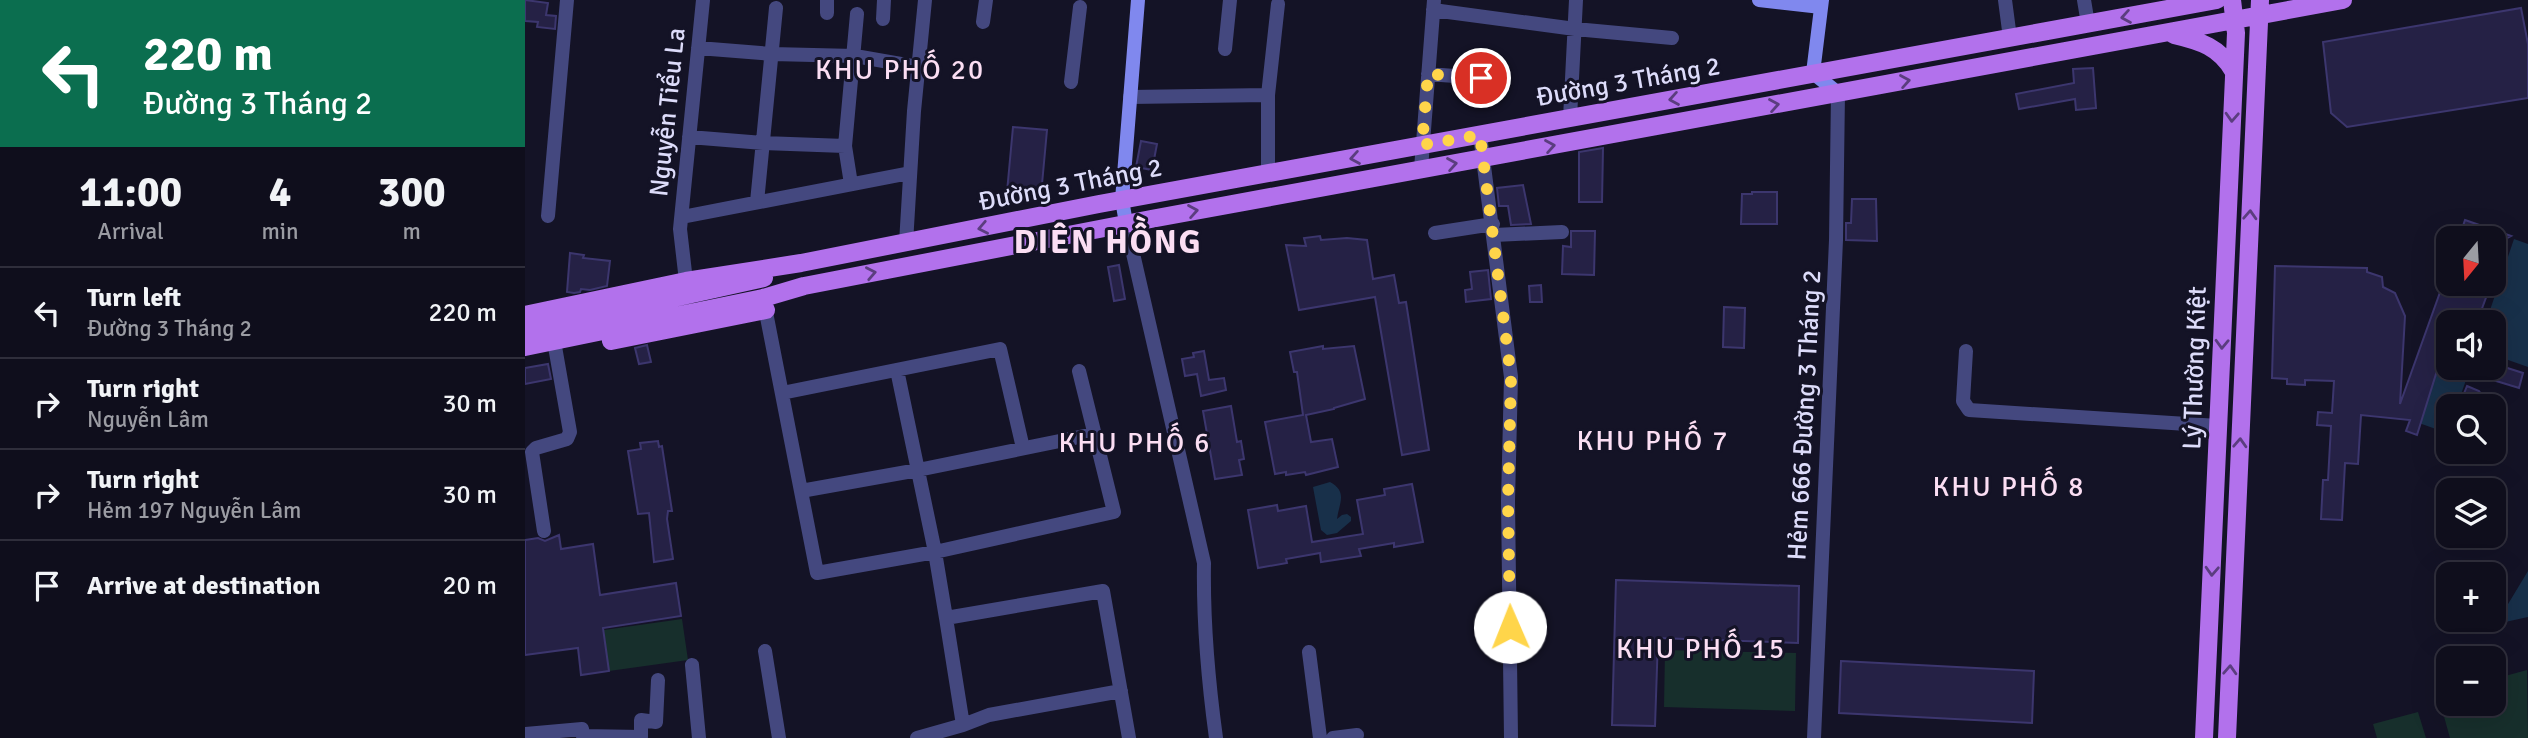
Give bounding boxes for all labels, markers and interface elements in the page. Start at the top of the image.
one-way arrow [2120,9,2132,24]
text: 220 m [143,24,273,84]
street label: Nguyễn Tiểu La [643,26,693,198]
icon: left [28,28,119,119]
pin [1451,48,1511,108]
district label: KHU PHỐ 20 [815,49,985,87]
street label: Đường 3 Tháng 2 [1534,50,1723,114]
icon: arrive [1462,59,1500,97]
one-way arrow [1900,74,1911,89]
text: Đường 3 Tháng 2 [143,84,372,123]
one-way arrow [1668,91,1680,106]
one-way arrow [1768,98,1780,113]
one-way arrow [2224,112,2239,123]
one-way arrow [1544,139,1556,154]
one-way arrow [1349,149,1361,164]
street label: Đường 3 Tháng 2 [976,152,1165,218]
one-way arrow [1446,157,1458,172]
text: 11:00 [79,167,182,218]
text: 4 [269,167,291,218]
text: 300 [378,167,446,218]
one-way arrow [1187,204,1199,219]
one-way arrow [2243,209,2258,220]
district label: DIÊN HỒNG [1014,215,1202,263]
text: Arrival [98,217,164,246]
text: min [261,217,299,246]
text: m [403,217,421,246]
one-way arrow [977,219,989,234]
north arrow [2436,226,2506,296]
map controls [2436,226,2506,716]
one-way arrow [866,266,877,281]
street label: Hẻm 666 Đường 3 Tháng 2 [1781,269,1829,561]
text: Turn left [87,282,181,314]
street label: Lý Thường Kiệt [2176,286,2214,450]
icon: left [28,294,66,332]
text: 220 m [428,297,497,329]
button: sound [2436,310,2506,380]
text: Đường 3 Tháng 2 [87,314,252,343]
one-way arrow [2214,339,2229,350]
text: Turn right [87,373,199,405]
icon: right [28,385,66,423]
text: 30 m [442,388,497,420]
button: search [2436,394,2506,464]
text: Nguyễn Lâm [87,405,209,434]
district label: KHU PHỐ 7 [1577,420,1729,458]
district label: KHU PHỐ 6 [1059,422,1211,460]
one-way arrow [2233,437,2248,448]
text: Turn right [87,464,199,496]
district label: KHU PHỐ 8 [1933,466,2085,504]
icon: right [28,476,66,514]
button: layers [2436,478,2506,548]
text: 30 m [442,479,497,511]
text: Hẻm 197 Nguyễn Lâm [87,496,301,525]
button: + [2436,562,2506,632]
one-way arrow [2204,566,2219,577]
icon: arrive [28,567,66,605]
text: Arrive at destination [87,570,320,602]
text: 20 m [442,570,497,602]
position arrow [1473,590,1547,664]
district label: KHU PHỐ 15 [1616,628,1786,666]
button: − [2436,646,2506,716]
one-way arrow [2223,664,2238,675]

